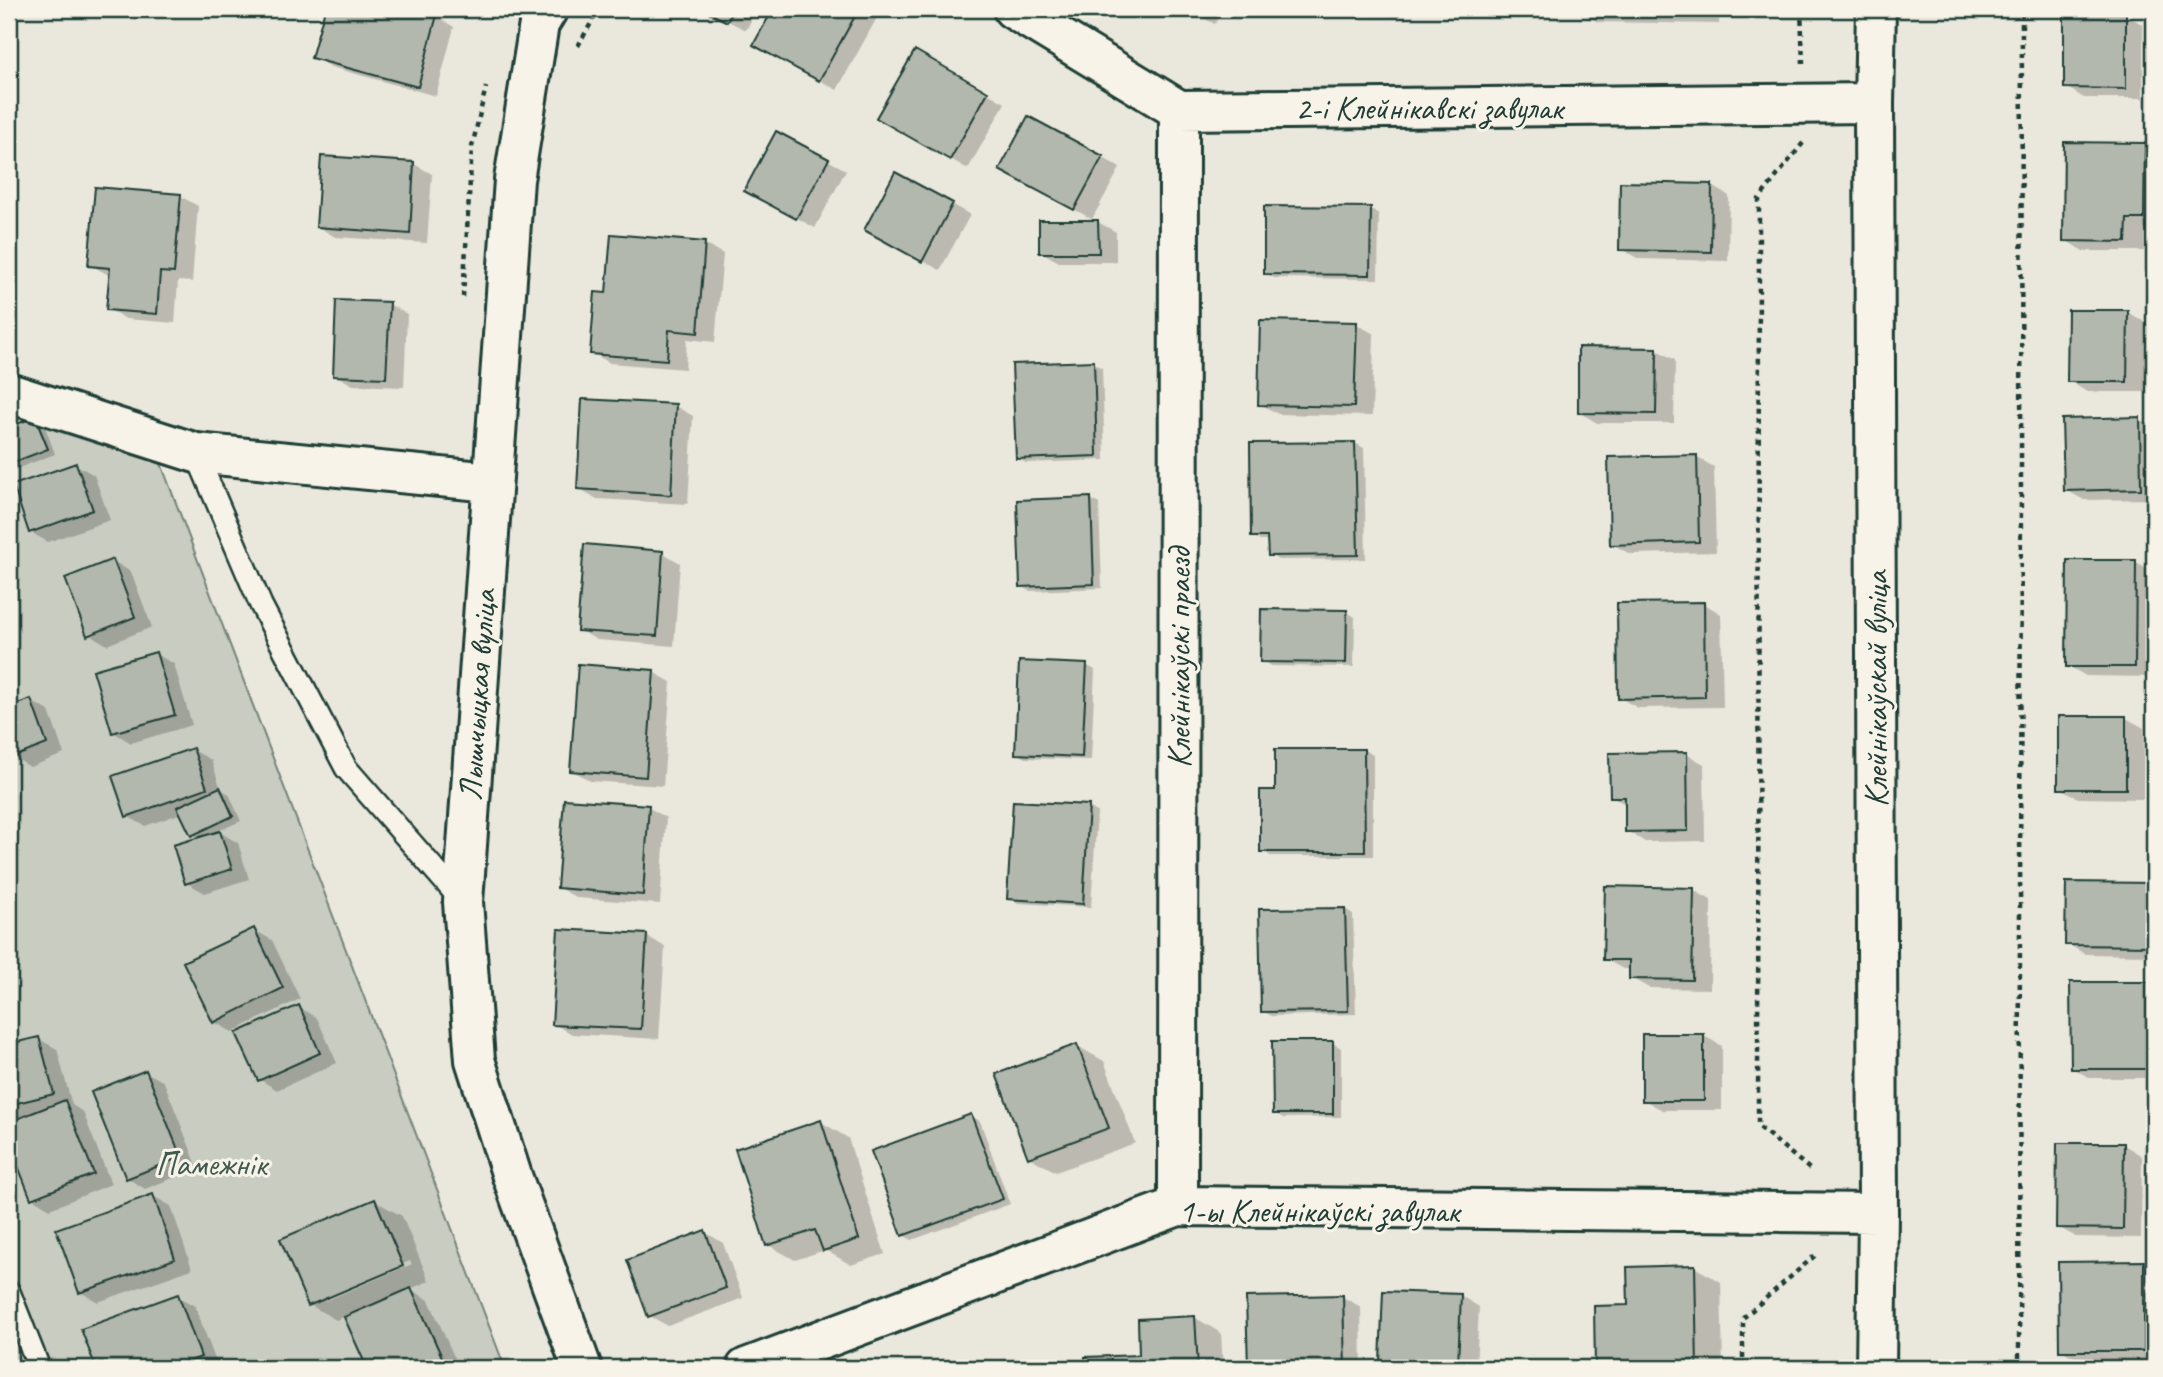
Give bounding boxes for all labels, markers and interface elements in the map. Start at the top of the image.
street label: 2-і Клейнікавскі завулак [1295,87,1566,129]
street label: Клейнікаўскі праезд [1158,545,1200,768]
street label: Клейнікаўскай вуліца [1855,569,1897,807]
street label: Лышчыцкая вуліца [449,586,506,802]
park label: Памежнік [155,1143,269,1185]
street label: 1-ы Клейнікаўскі завулак [1179,1190,1462,1232]

